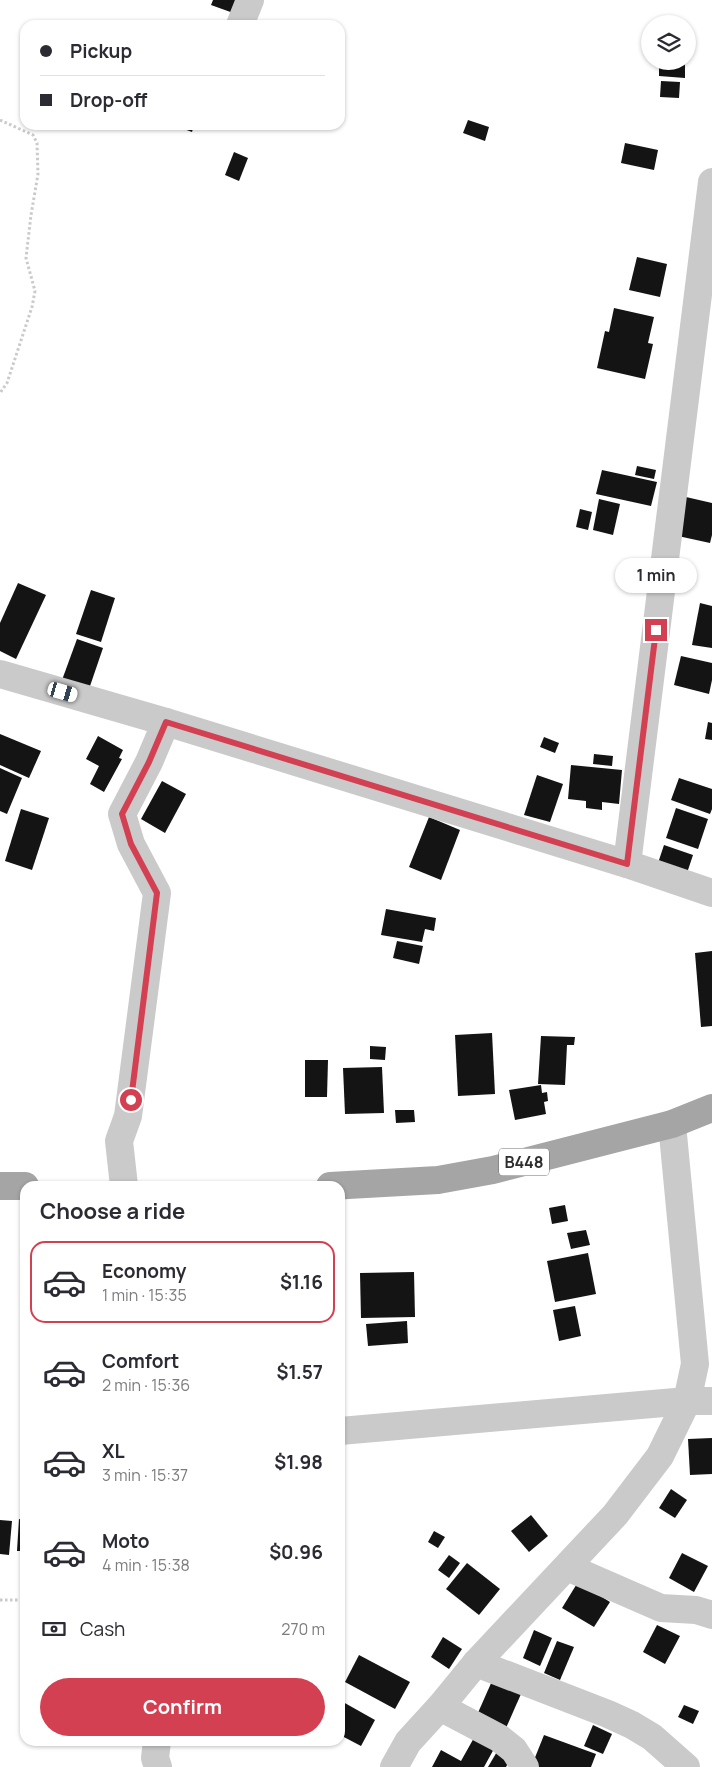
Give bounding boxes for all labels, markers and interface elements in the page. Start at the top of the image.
map controls [641,15,696,70]
button: layers [641,15,696,70]
text: Pickup [70,38,132,64]
text: Drop-off [70,87,147,113]
callout: 1 min [615,558,697,592]
text: 1 min [636,564,676,586]
route end [645,619,667,641]
car [46,681,79,703]
route start [120,1089,142,1111]
road number: B448 [499,1148,549,1176]
text: Choose a ride [40,1196,185,1226]
text: Economy [102,1258,186,1284]
icon: car [42,1260,87,1305]
text: $1.16 [280,1269,323,1295]
text: 1 min · 15:35 [102,1284,187,1306]
text: Comfort [102,1348,179,1374]
icon: car [42,1350,87,1395]
text: $1.57 [276,1359,323,1385]
text: 2 min · 15:36 [102,1374,190,1396]
text: XL [102,1438,125,1464]
icon: car [42,1440,87,1485]
text: $1.98 [274,1449,323,1475]
text: 3 min · 15:37 [102,1464,188,1486]
text: Moto [102,1528,149,1554]
icon: car [42,1530,87,1575]
text: $0.96 [269,1539,323,1565]
text: 4 min · 15:38 [102,1554,190,1576]
icon: cash [40,1615,68,1643]
text: Cash [80,1616,125,1642]
text: 270 m [281,1618,325,1640]
button: Confirm [40,1678,325,1736]

